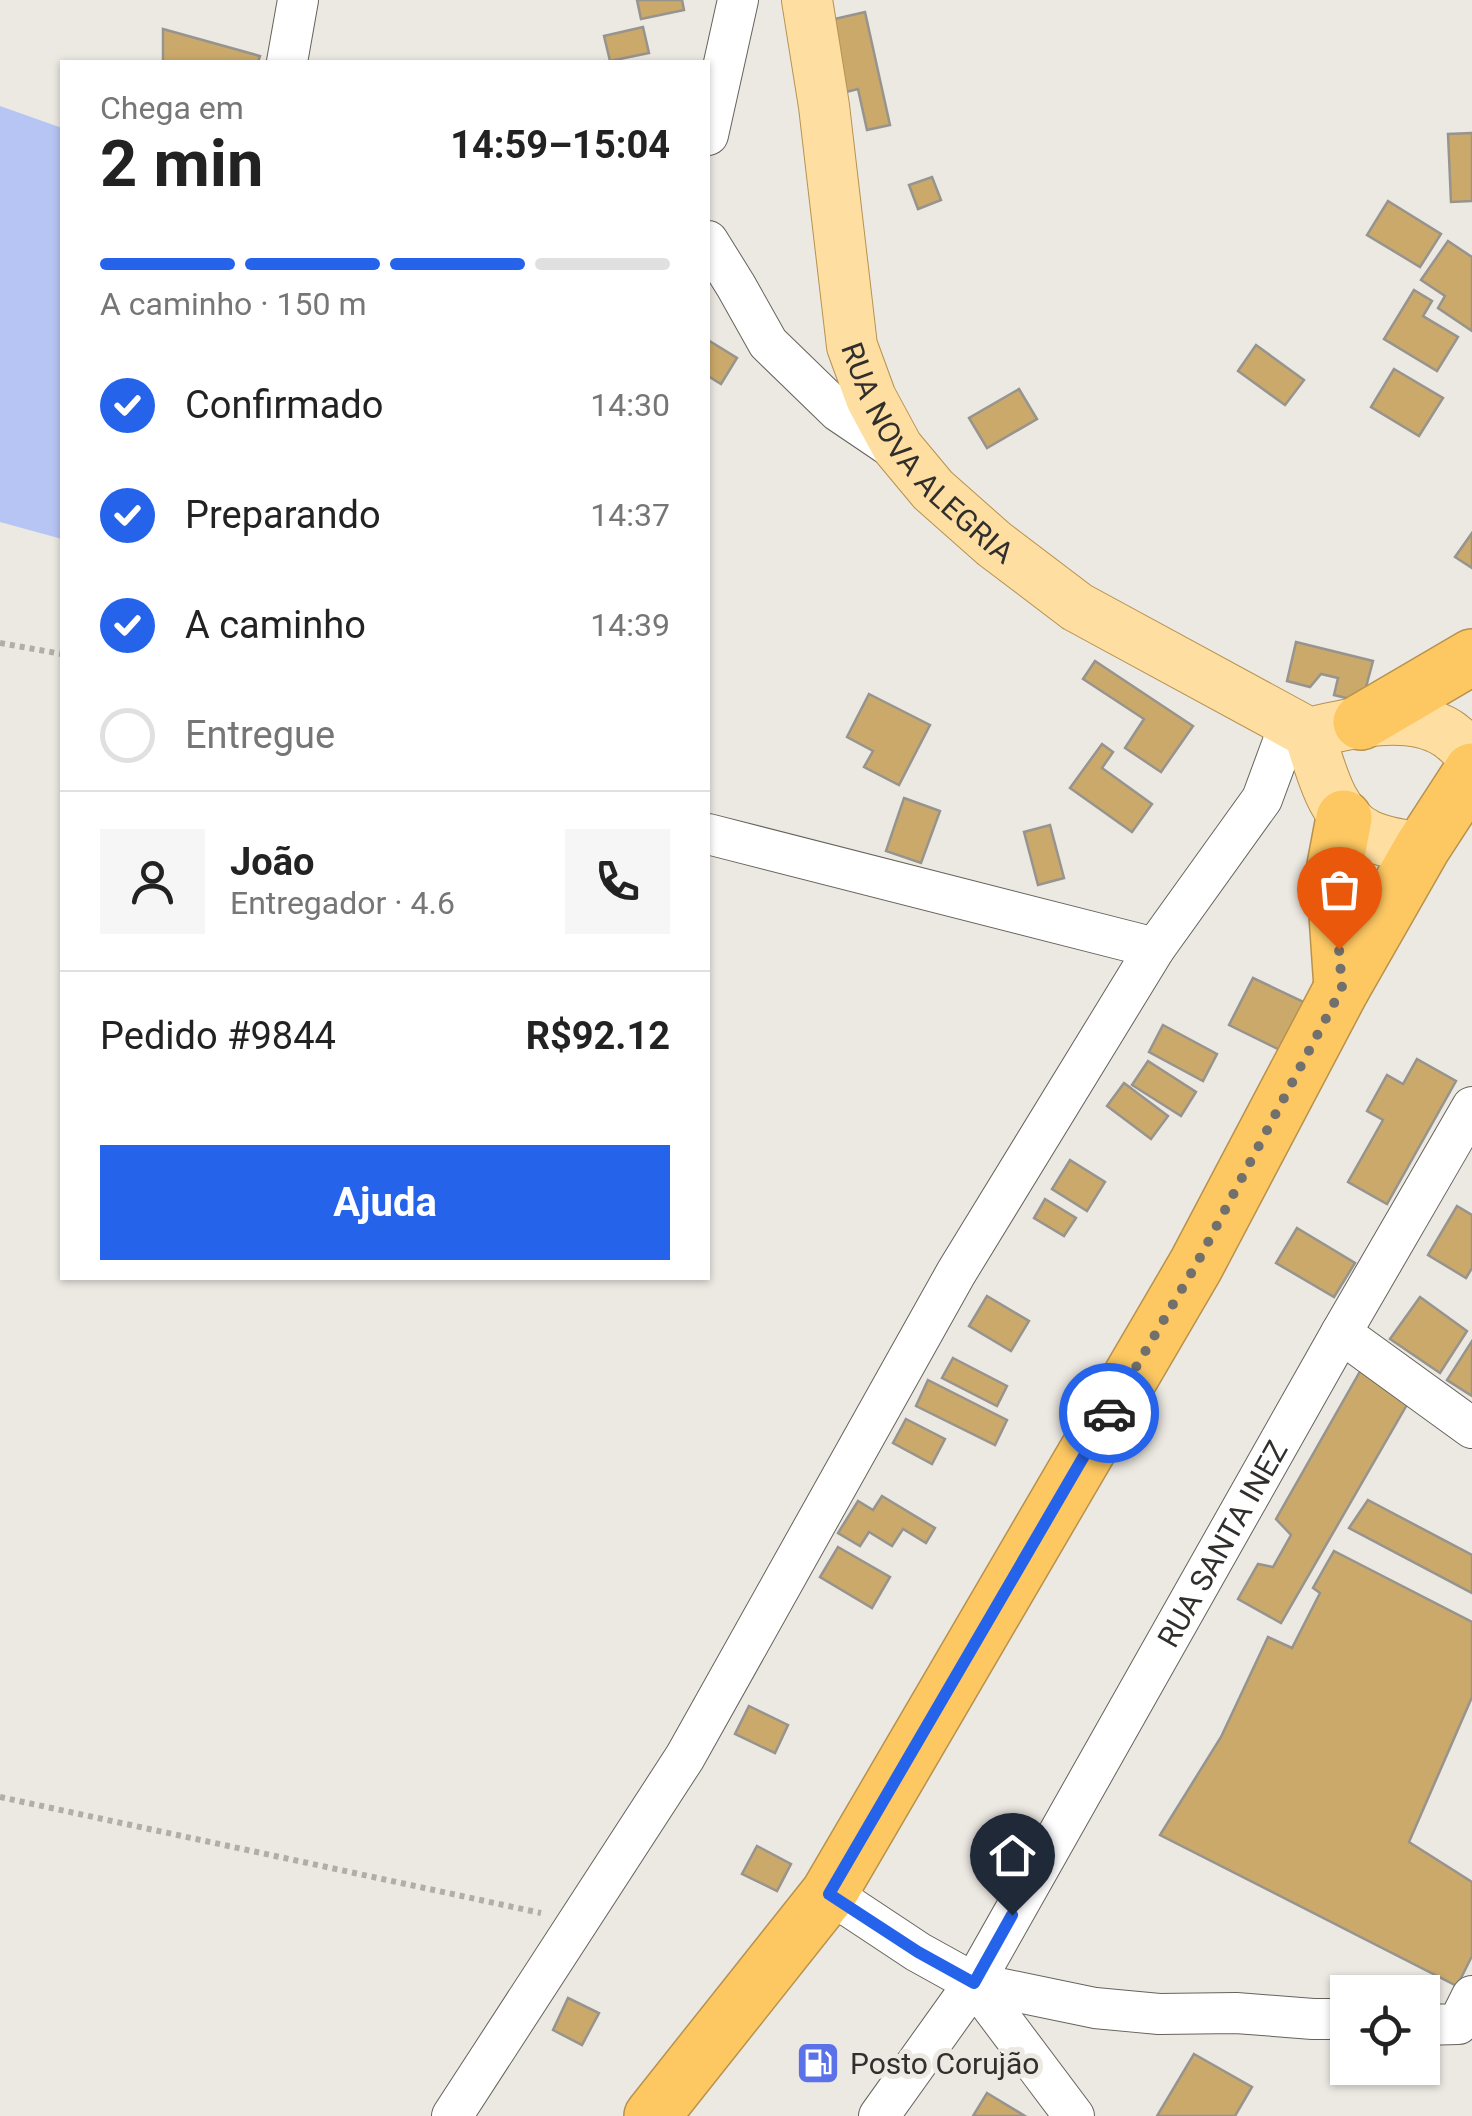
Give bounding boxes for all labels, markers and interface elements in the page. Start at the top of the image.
text: Chega em [100,89,244,127]
text: 14:59–15:04 [450,123,670,167]
text: 2 min [100,126,263,202]
text: A caminho · 150 m [100,285,367,323]
street label: RUA NOVA ALEGRIA [835,338,1021,570]
icon: check [100,378,155,433]
text: Confirmado [185,383,383,427]
text: 14:30 [590,386,670,424]
icon: check [100,488,155,543]
text: Preparando [185,493,381,537]
text: 14:37 [590,496,670,534]
icon: check [100,598,155,653]
text: A caminho [185,603,366,647]
text: 14:39 [590,606,670,644]
text: Entregue [185,713,335,757]
button: person [100,829,205,934]
button: phone [565,829,670,934]
text: João [230,840,314,884]
pin [1297,847,1382,950]
icon: bag [1312,862,1367,917]
text: Entregador · 4.6 [230,884,455,922]
text: Pedido #9844 [100,1014,336,1058]
text: R$92.12 [526,1014,670,1058]
button: Ajuda [100,1145,670,1260]
courier [1059,1363,1159,1463]
icon: car [1082,1386,1137,1441]
street label: RUA SANTA INEZ [1150,1434,1294,1653]
pin [970,1813,1055,1916]
icon: home [985,1828,1040,1883]
map controls [1330,1975,1440,2085]
button: locate [1330,1975,1440,2085]
fuel station icon: Posto Corujão [795,2040,841,2086]
place label: Posto Corujão [850,2046,1039,2081]

